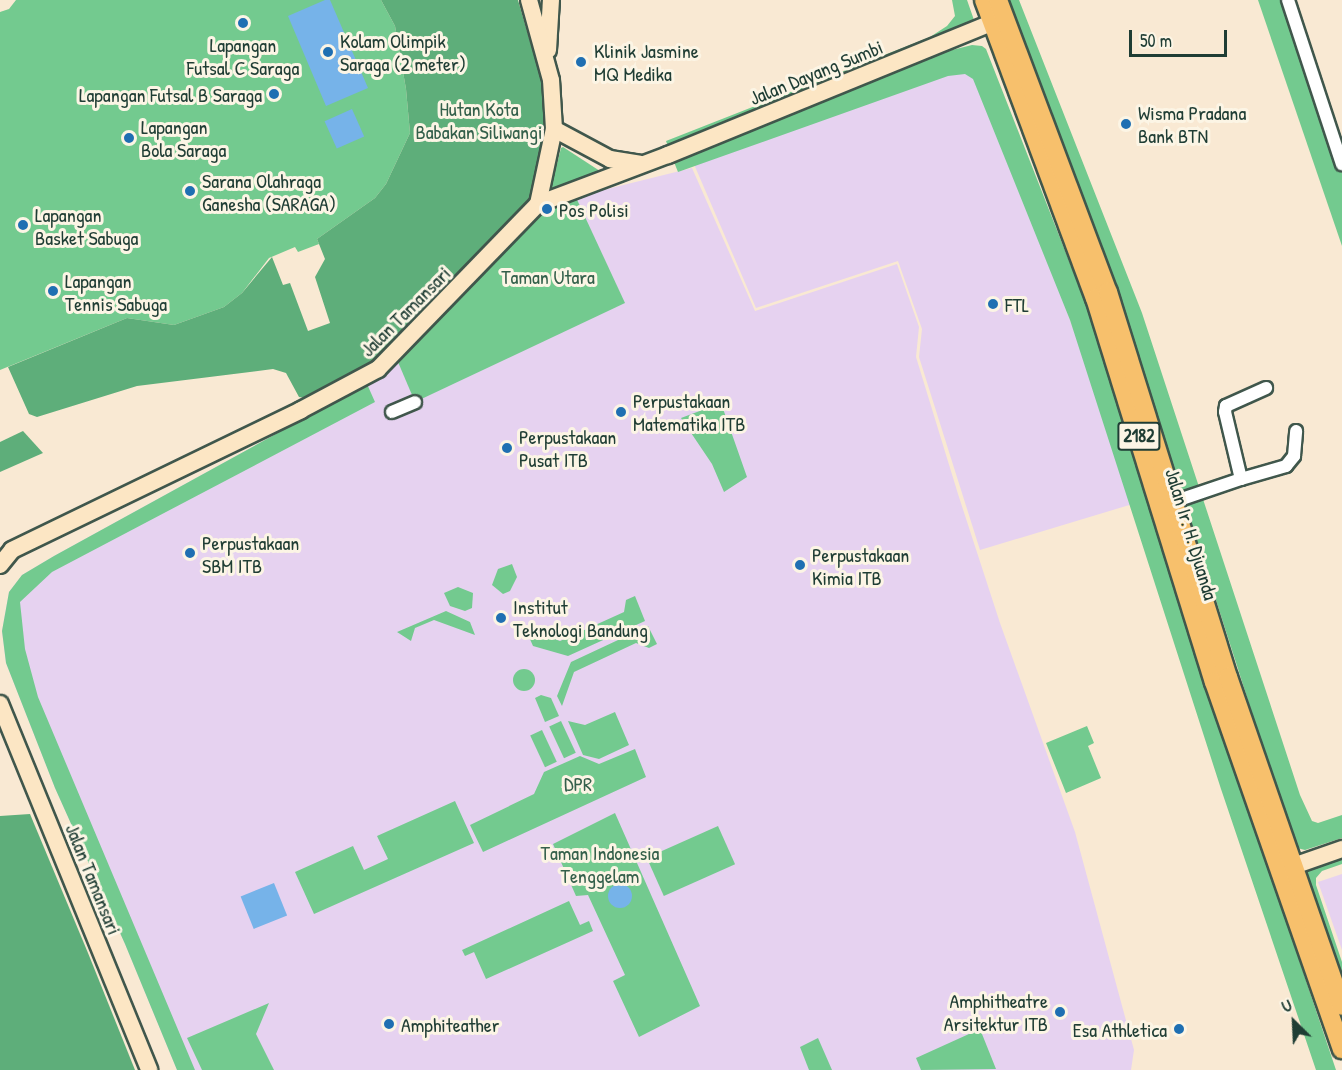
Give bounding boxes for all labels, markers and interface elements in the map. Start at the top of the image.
marker: Lapangan Futsal C Saraga [236,16,250,30]
scale bar [1132,18,1230,56]
place label: Kolam Olimpik Saraga (2 meter) [340,28,466,75]
text: 50 m [1140,28,1172,53]
place label: Lapangan Futsal C Saraga [187,33,299,80]
street label: Jalan Dayang Sumbi [746,34,886,110]
place label: Klinik Jasmine MQ Medika [594,39,699,86]
marker: Kolam Olimpik Saraga (2 meter) [321,45,335,59]
marker: Klinik Jasmine MQ Medika [572,53,590,71]
place label: Lapangan Futsal B Saraga [79,82,262,106]
marker: Lapangan Futsal B Saraga [267,87,281,101]
park label: Hutan Kota Babakan Siliwangi [416,97,542,144]
place label: Wisma Pradana Bank BTN [1138,100,1246,147]
place label: Lapangan Bola Saraga [141,114,226,161]
marker: Wisma Pradana Bank BTN [1119,117,1133,131]
marker: Lapangan Bola Saraga [122,131,136,145]
place label: Sarana Olahraga Ganesha (SARAGA) [202,168,336,215]
marker: Sarana Olahraga Ganesha (SARAGA) [183,184,197,198]
place label: Pos Polisi [559,197,629,221]
place label: Lapangan Basket Sabuga [35,202,138,249]
marker: Pos Polisi [540,202,554,216]
marker: Lapangan Basket Sabuga [16,218,30,232]
street label: Jalan Tamansari [355,261,455,361]
park label: Taman Utara [501,264,595,288]
place label: Lapangan Tennis Sabuga [65,268,167,315]
marker: Lapangan Tennis Sabuga [46,284,60,298]
place label: FTL [1005,292,1029,316]
marker: FTL [986,297,1000,311]
place label: Perpustakaan Matematika ITB [633,388,745,435]
marker: Perpustakaan Matematika ITB [614,405,628,419]
road number: 2182 [1116,421,1162,451]
place label: Perpustakaan Pusat ITB [519,424,616,471]
marker: Perpustakaan Pusat ITB [500,441,514,455]
street label: Jalan Ir. H. Djuanda [1161,465,1223,603]
place label: Perpustakaan SBM ITB [202,530,299,577]
place label: Perpustakaan Kimia ITB [812,542,909,589]
marker: Perpustakaan SBM ITB [183,546,197,560]
marker: Perpustakaan Kimia ITB [793,558,807,572]
place label: Institut Teknologi Bandung [513,594,648,641]
marker: Institut Teknologi Bandung [494,611,508,625]
park label: DPR [564,771,592,795]
street label: Jalan Tamansari [61,820,127,938]
park label: Taman Indonesia Tenggelam [541,840,659,887]
place label: Amphitheatre Arsitektur ITB [944,988,1048,1035]
north arrow [1264,992,1324,1052]
text: U [1278,994,1295,1017]
marker: Amphitheatre Arsitektur ITB [1053,1005,1067,1019]
place label: Amphiteather [401,1012,499,1036]
marker: Amphiteather [382,1017,396,1031]
place label: Esa Athletica [1073,1017,1167,1041]
marker: Esa Athletica [1172,1022,1186,1036]

